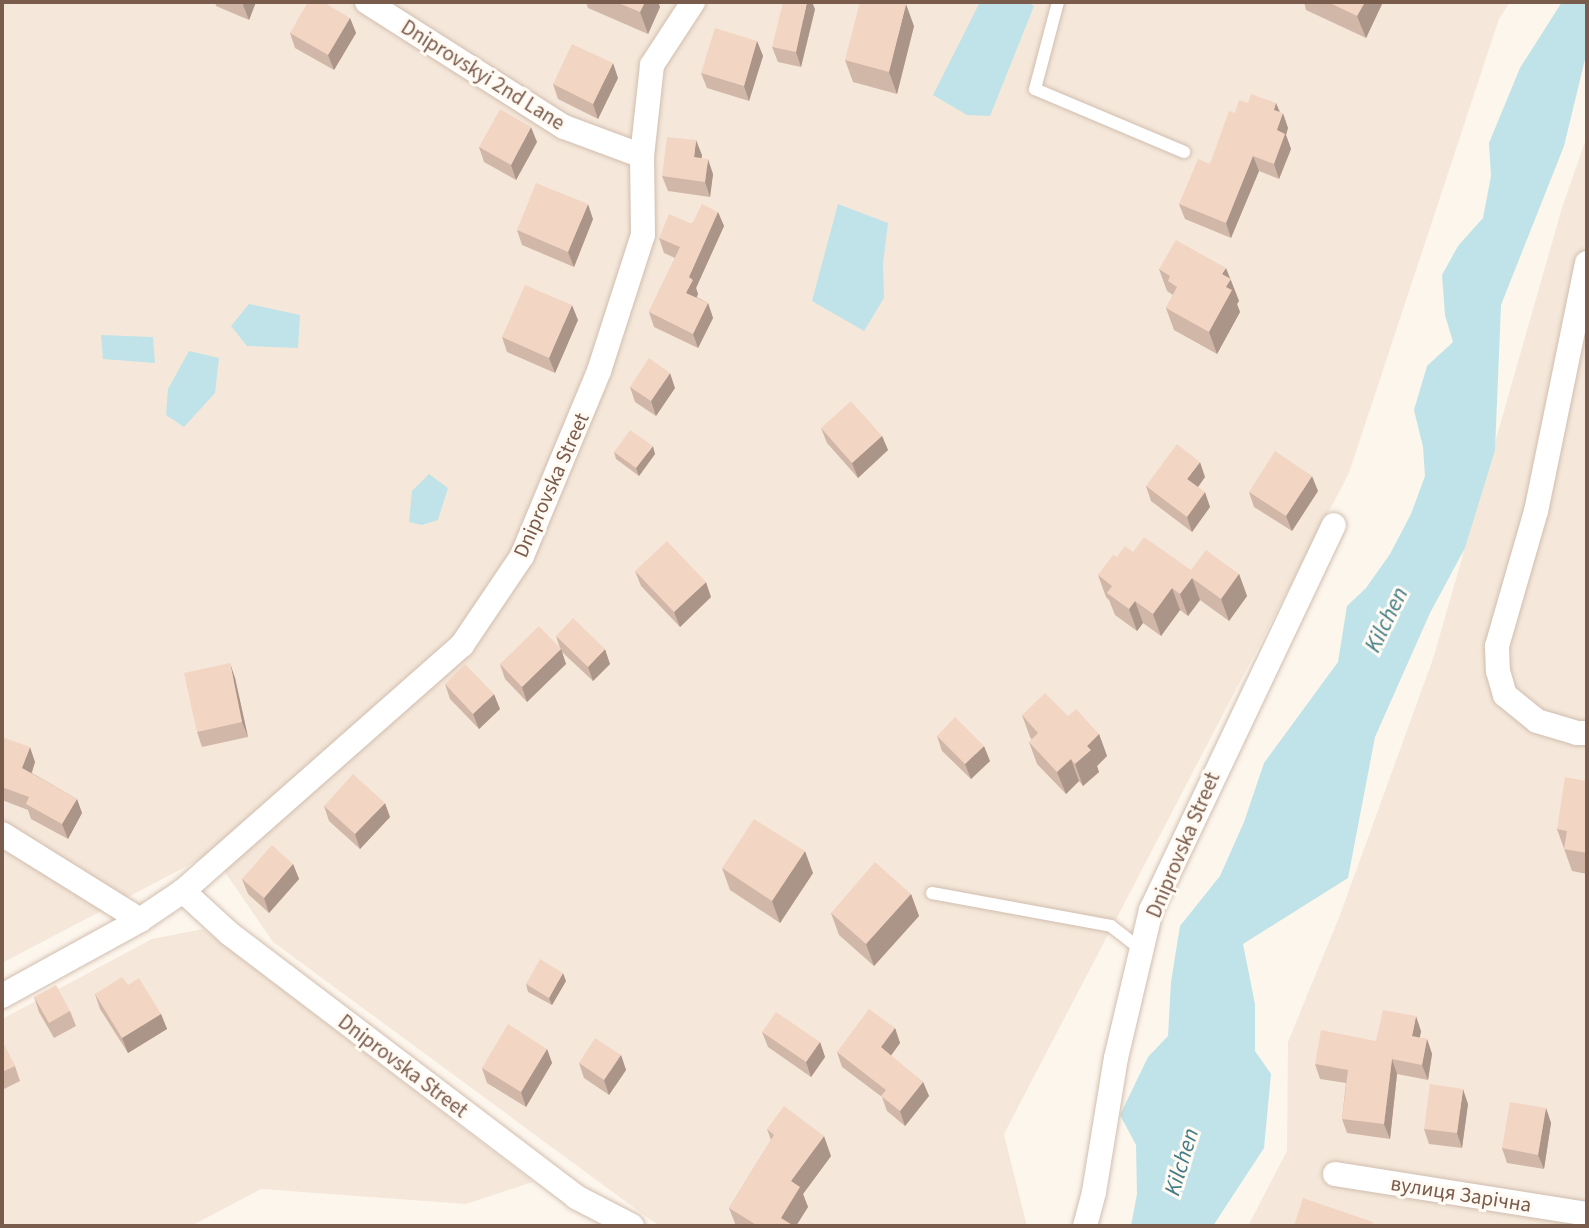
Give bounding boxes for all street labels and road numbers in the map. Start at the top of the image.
street label: Dniprovskyi 2nd Lane [397,14,569,136]
street label: Dniprovska Street [508,409,594,561]
street label: Dniprovska Street [1141,768,1225,922]
street label: Dniprovska Street [333,1009,473,1123]
street label: вулиця Зарічна [1389,1170,1533,1218]

